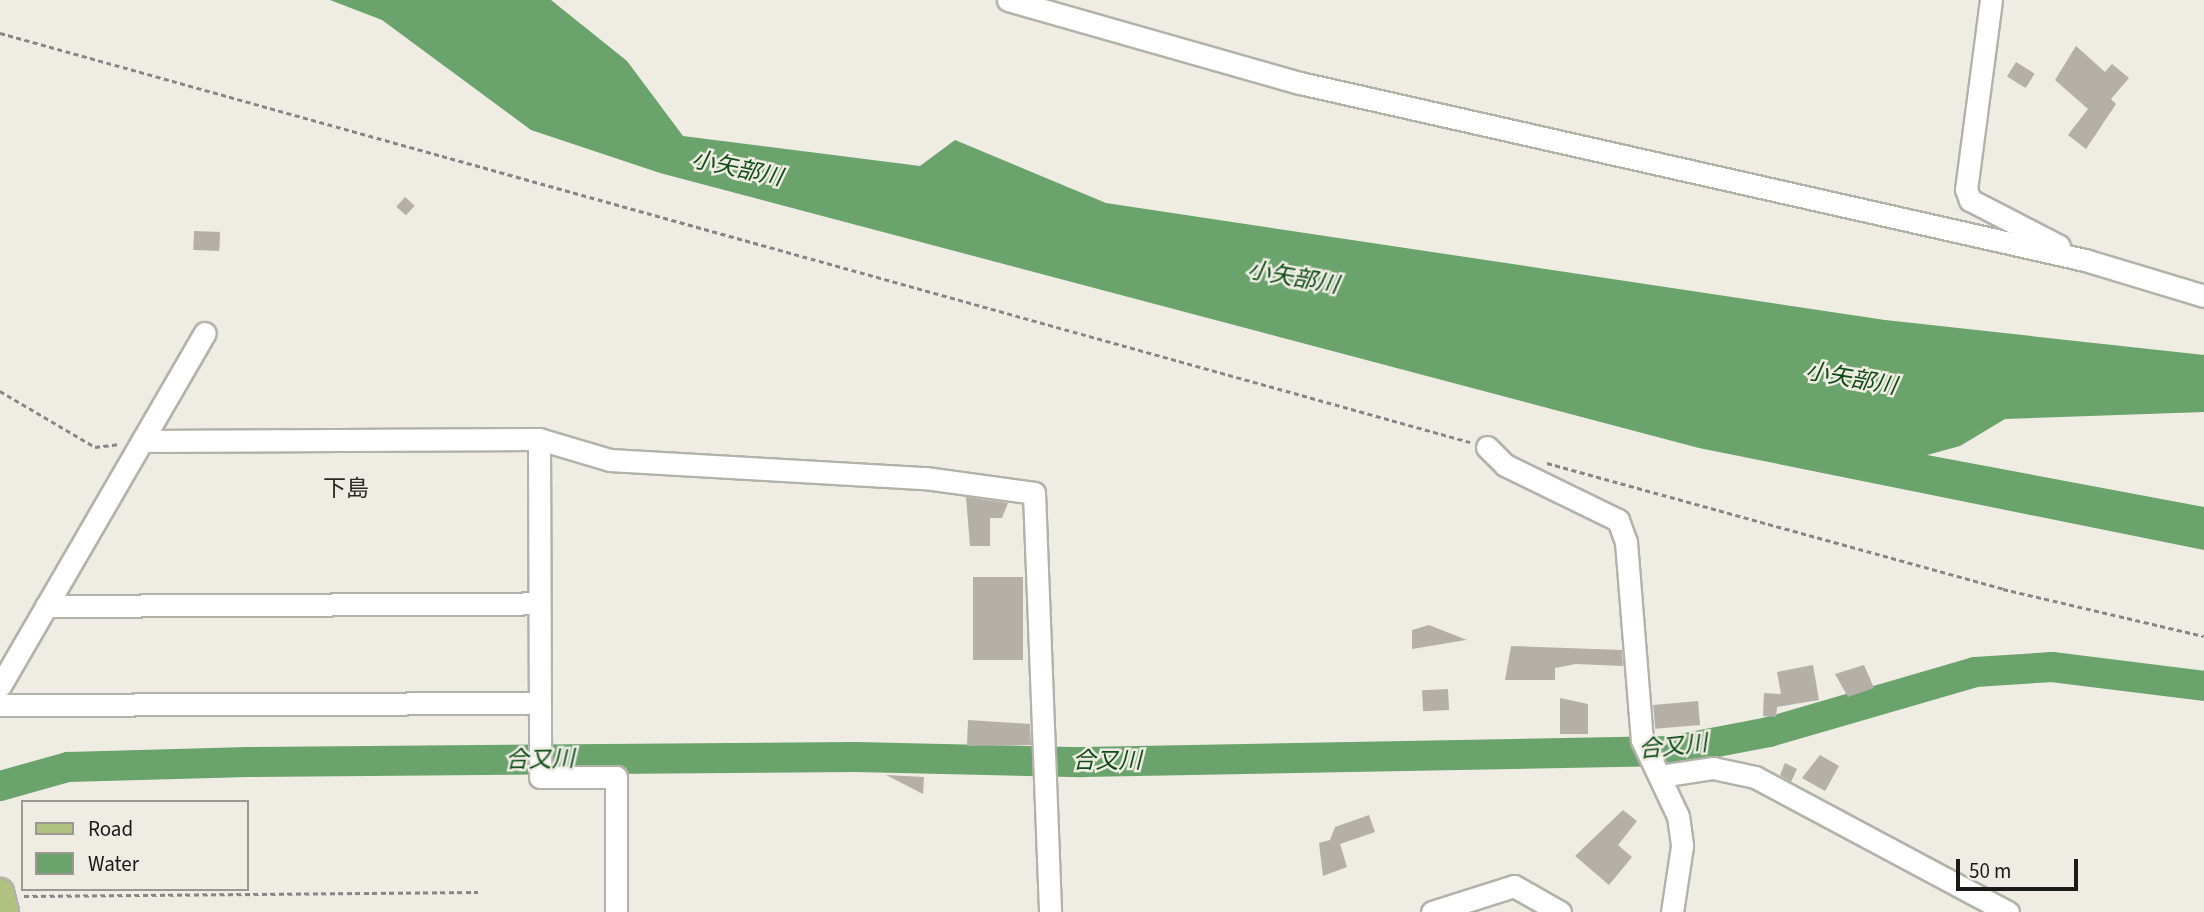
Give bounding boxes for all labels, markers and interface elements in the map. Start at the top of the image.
water label: 小矢部川 [689,146,785,192]
water label: 小矢部川 [1245,256,1341,300]
water label: 小矢部川 [1803,357,1899,401]
district label: 下島 [323,475,369,503]
water label: 合又川 [1637,730,1709,764]
water label: 合又川 [505,746,575,774]
water label: 合又川 [1073,747,1141,775]
legend [21,800,248,891]
text: Road [88,814,133,844]
scale bar [1959,846,2082,890]
text: Water [88,849,139,879]
text: 50 m [1969,856,2011,886]

